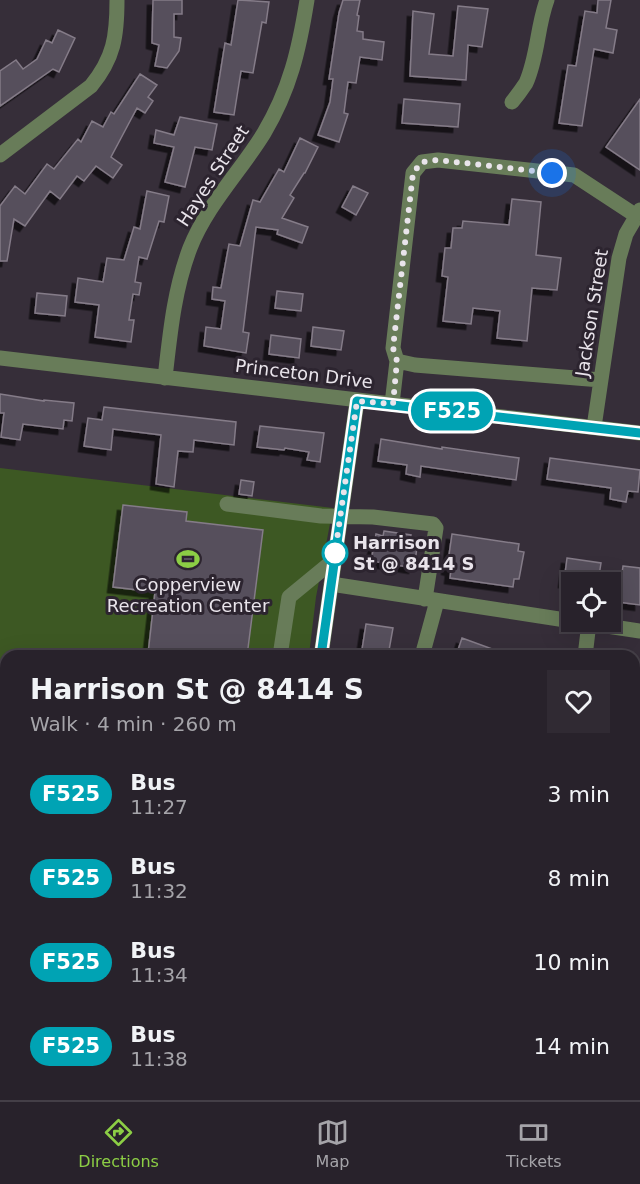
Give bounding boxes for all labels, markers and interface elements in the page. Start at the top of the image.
street label: Hayes Street [172,121,253,230]
your location [537,158,567,188]
street label: Jackson Street [571,248,612,379]
street label: Princeton Drive [234,355,374,392]
line badge: F525 [410,392,494,430]
text: F525 [423,399,481,423]
place label: Harrison St @ 8414 S [353,532,474,574]
marker: Harrison St @ 8414 S [322,540,348,566]
sports icon: Copperview Recreation Center [175,546,201,572]
map controls [561,572,621,632]
button: locate [561,572,621,632]
place label: Copperview Recreation Center [107,574,270,616]
button: heart [547,670,610,733]
text: Harrison St @ 8414 S [30,673,364,706]
text: Walk · 4 min · 260 m [30,712,237,736]
text: Bus [130,770,176,795]
text: F525 [42,782,100,806]
text: 3 min [548,782,610,807]
text: 11:27 [130,795,188,819]
text: Bus [130,854,176,879]
text: F525 [42,866,100,890]
text: 8 min [548,866,610,891]
text: 11:32 [130,879,188,903]
text: Bus [130,938,176,963]
text: F525 [42,950,100,974]
text: 10 min [534,950,610,975]
text: 11:34 [130,963,188,987]
text: Bus [130,1022,176,1047]
text: F525 [42,1034,100,1058]
text: 14 min [534,1034,610,1059]
text: 11:38 [130,1047,188,1071]
tab: Directions [78,1116,159,1171]
tab: Map [316,1116,349,1171]
tab: Tickets [506,1116,562,1171]

